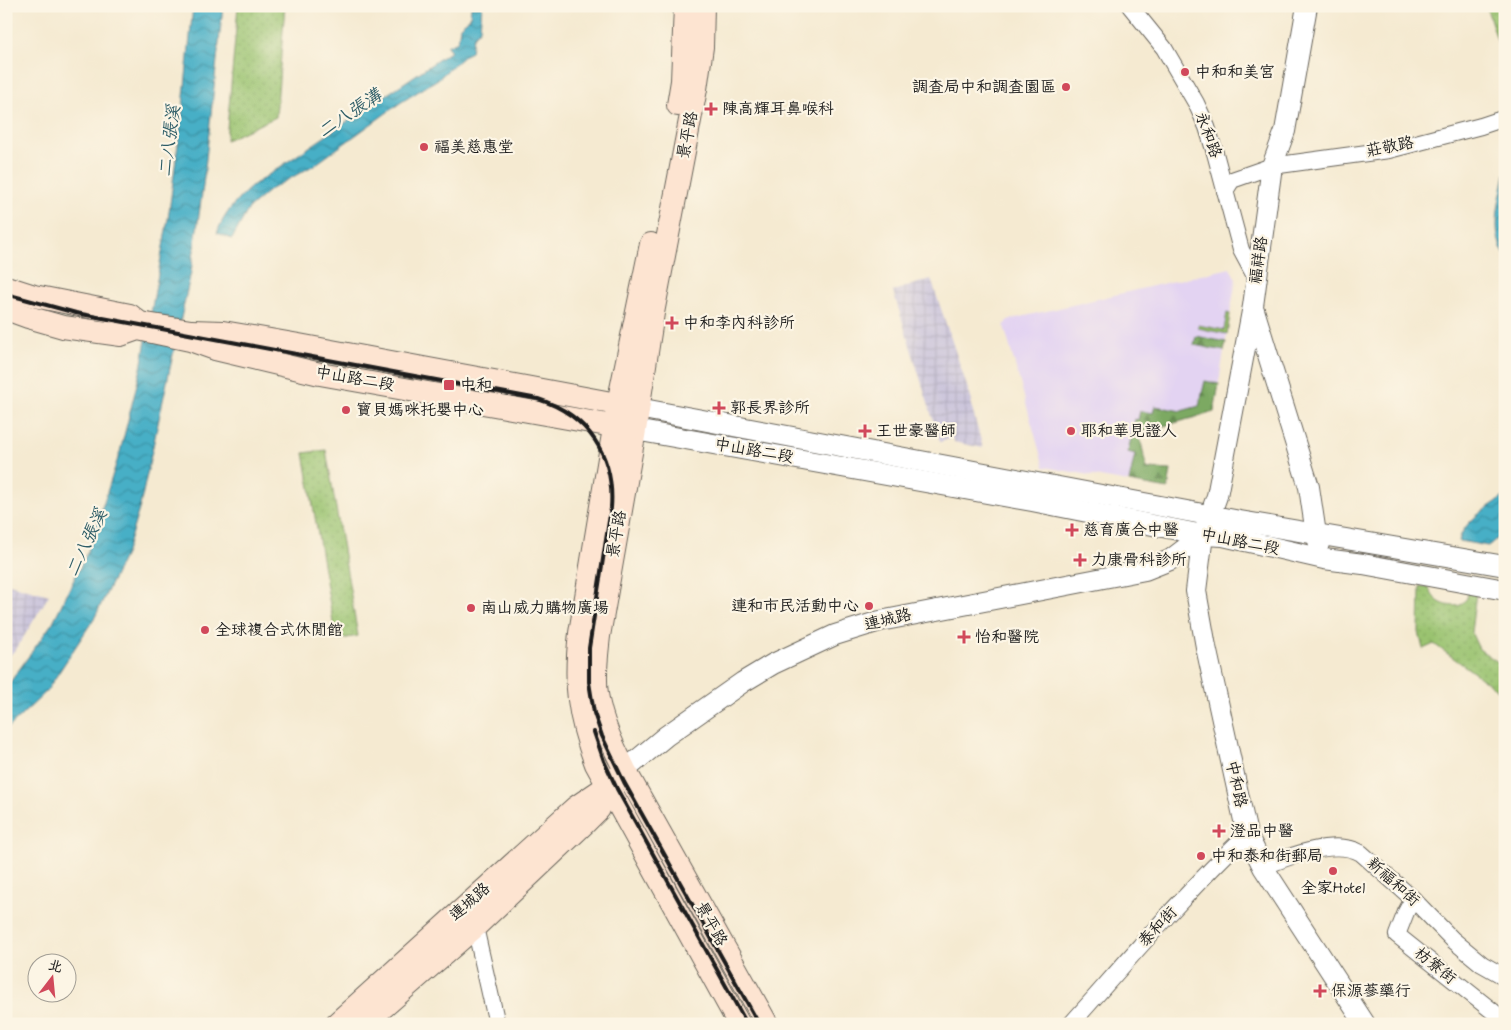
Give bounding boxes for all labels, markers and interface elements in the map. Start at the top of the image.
place label: 中和和美宮 [1195,62,1275,83]
marker: 中和和美宮 [1179,66,1191,78]
place label: 調查局中和調查園區 [912,77,1056,98]
marker: 調查局中和調查園區 [1060,81,1072,93]
water label: 二八張溝 [313,83,388,144]
place label: 陳高輝耳鼻喉科 [722,99,834,120]
marker: 陳高輝耳鼻喉科 [704,102,718,116]
water label: 二八張溪 [154,103,186,178]
street label: 景平路 [673,109,703,161]
street label: 永和路 [1190,109,1226,161]
street label: 莊敬路 [1364,132,1416,162]
place label: 福美慈惠堂 [434,137,514,158]
marker: 福美慈惠堂 [418,141,430,153]
street label: 福祥路 [1245,235,1273,285]
place label: 中和李內科診所 [683,313,795,334]
marker: 中和李內科診所 [665,316,679,330]
street label: 中山路二段 [314,362,396,396]
place label: 中和 [460,375,492,396]
marker: 中和 [442,378,456,392]
place label: 郭長界診所 [730,398,810,419]
place label: 寶貝媽咪托嬰中心 [356,400,484,421]
marker: 郭長界診所 [712,401,726,415]
marker: 寶貝媽咪托嬰中心 [340,404,352,416]
place label: 王世豪醫師 [876,421,956,442]
place label: 耶和華見證人 [1081,421,1177,442]
marker: 王世豪醫師 [858,424,872,438]
marker: 耶和華見證人 [1065,425,1077,437]
street label: 中山路二段 [713,434,795,468]
water label: 二八張溪 [61,504,114,581]
street label: 景平路 [602,509,632,559]
place label: 慈育廣合中醫 [1083,520,1179,541]
marker: 慈育廣合中醫 [1065,523,1079,537]
street label: 中山路二段 [1199,524,1281,560]
place label: 力康骨科診所 [1091,550,1187,571]
marker: 力康骨科診所 [1073,553,1087,567]
place label: 連和市民活動中心 [731,596,859,617]
place label: 南山威力購物廣場 [481,598,609,619]
marker: 連和市民活動中心 [863,600,875,612]
marker: 南山威力購物廣場 [465,602,477,614]
street label: 連城路 [862,604,914,636]
place label: 全球複合式休閒館 [215,620,343,641]
marker: 全球複合式休閒館 [199,624,211,636]
place label: 怡和醫院 [975,627,1039,648]
marker: 怡和醫院 [957,630,971,644]
street label: 中和路 [1221,758,1251,810]
place label: 澄品中醫 [1230,821,1294,842]
marker: 澄品中醫 [1212,824,1226,838]
place label: 中和泰和街郵局 [1211,846,1323,867]
marker: 中和泰和街郵局 [1195,850,1207,862]
street label: 新福和街 [1362,853,1424,911]
marker: 全家Hotel [1327,865,1339,877]
street label: 連城路 [445,878,495,926]
place label: 全家Hotel [1301,878,1365,899]
street label: 景平路 [690,898,732,950]
street label: 泰和街 [1134,902,1182,952]
street label: 枋寮街 [1410,943,1460,989]
north arrow [28,952,78,1002]
text: 北 [46,956,65,977]
place label: 保源蔘藥行 [1331,981,1411,1002]
marker: 保源蔘藥行 [1313,984,1327,998]

